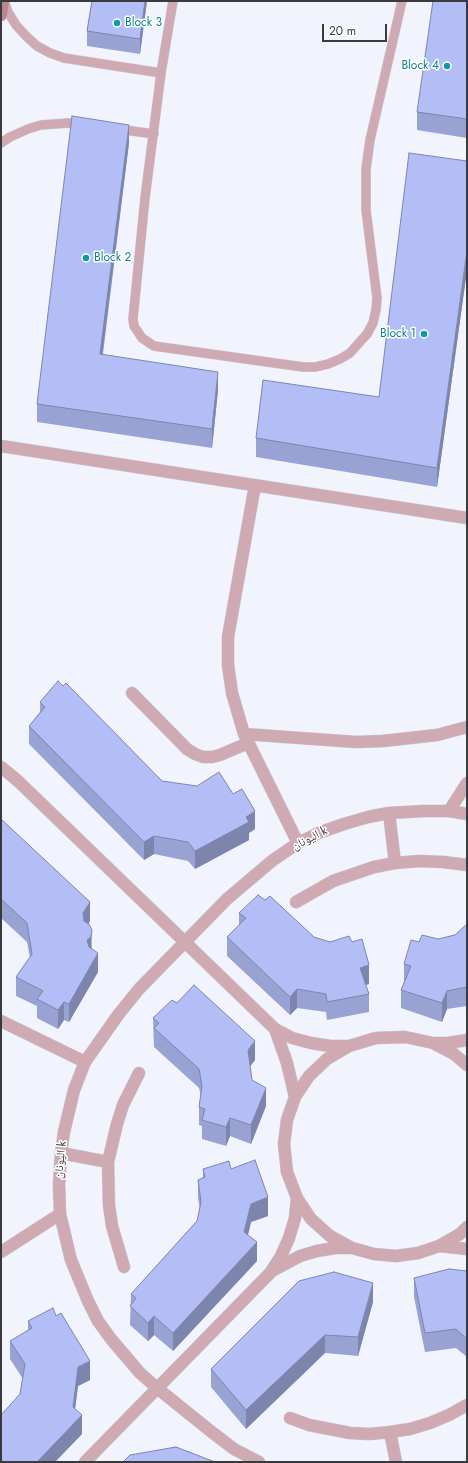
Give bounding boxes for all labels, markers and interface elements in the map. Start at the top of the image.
place label: Block 3 [125,16,162,30]
scale bar [324,16,389,42]
marker: Block 3 [112,18,122,28]
text: 20 m [329,22,356,40]
place label: Block 4 [401,59,439,73]
marker: Block 4 [442,61,452,71]
place label: Block 2 [94,251,131,265]
marker: Block 2 [81,253,91,263]
place label: Block 1 [380,327,416,341]
marker: Block 1 [419,329,429,339]
street label: اليونان k [290,824,330,854]
street label: اليونان k [52,1141,70,1179]

